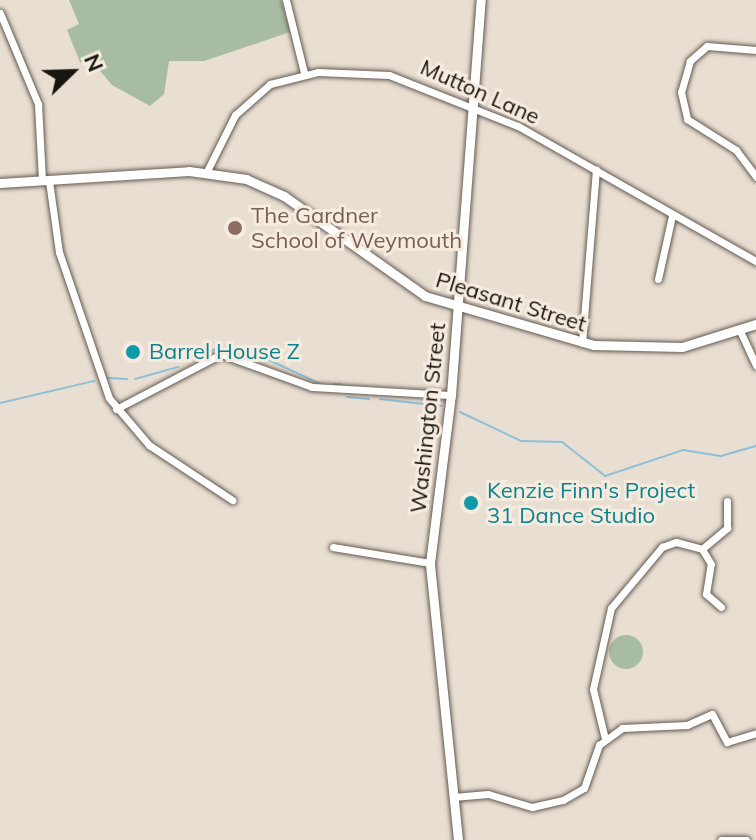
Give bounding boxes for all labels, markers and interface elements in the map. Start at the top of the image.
north arrow [32,32,112,112]
text: N [78,50,110,76]
street label: Mutton Lane [416,54,544,130]
place label: The Gardner School of Weymouth [251,202,462,254]
marker: The Gardner School of Weymouth [226,219,244,237]
street label: Pleasant Street [433,267,589,337]
street label: Washington Street [405,322,451,514]
place label: Barrel House Z [149,339,300,365]
marker: Barrel House Z [124,343,142,361]
place label: Kenzie Finn's Project 31 Dance Studio [487,477,695,528]
marker: Kenzie Finn's Project 31 Dance Studio [462,494,480,512]

